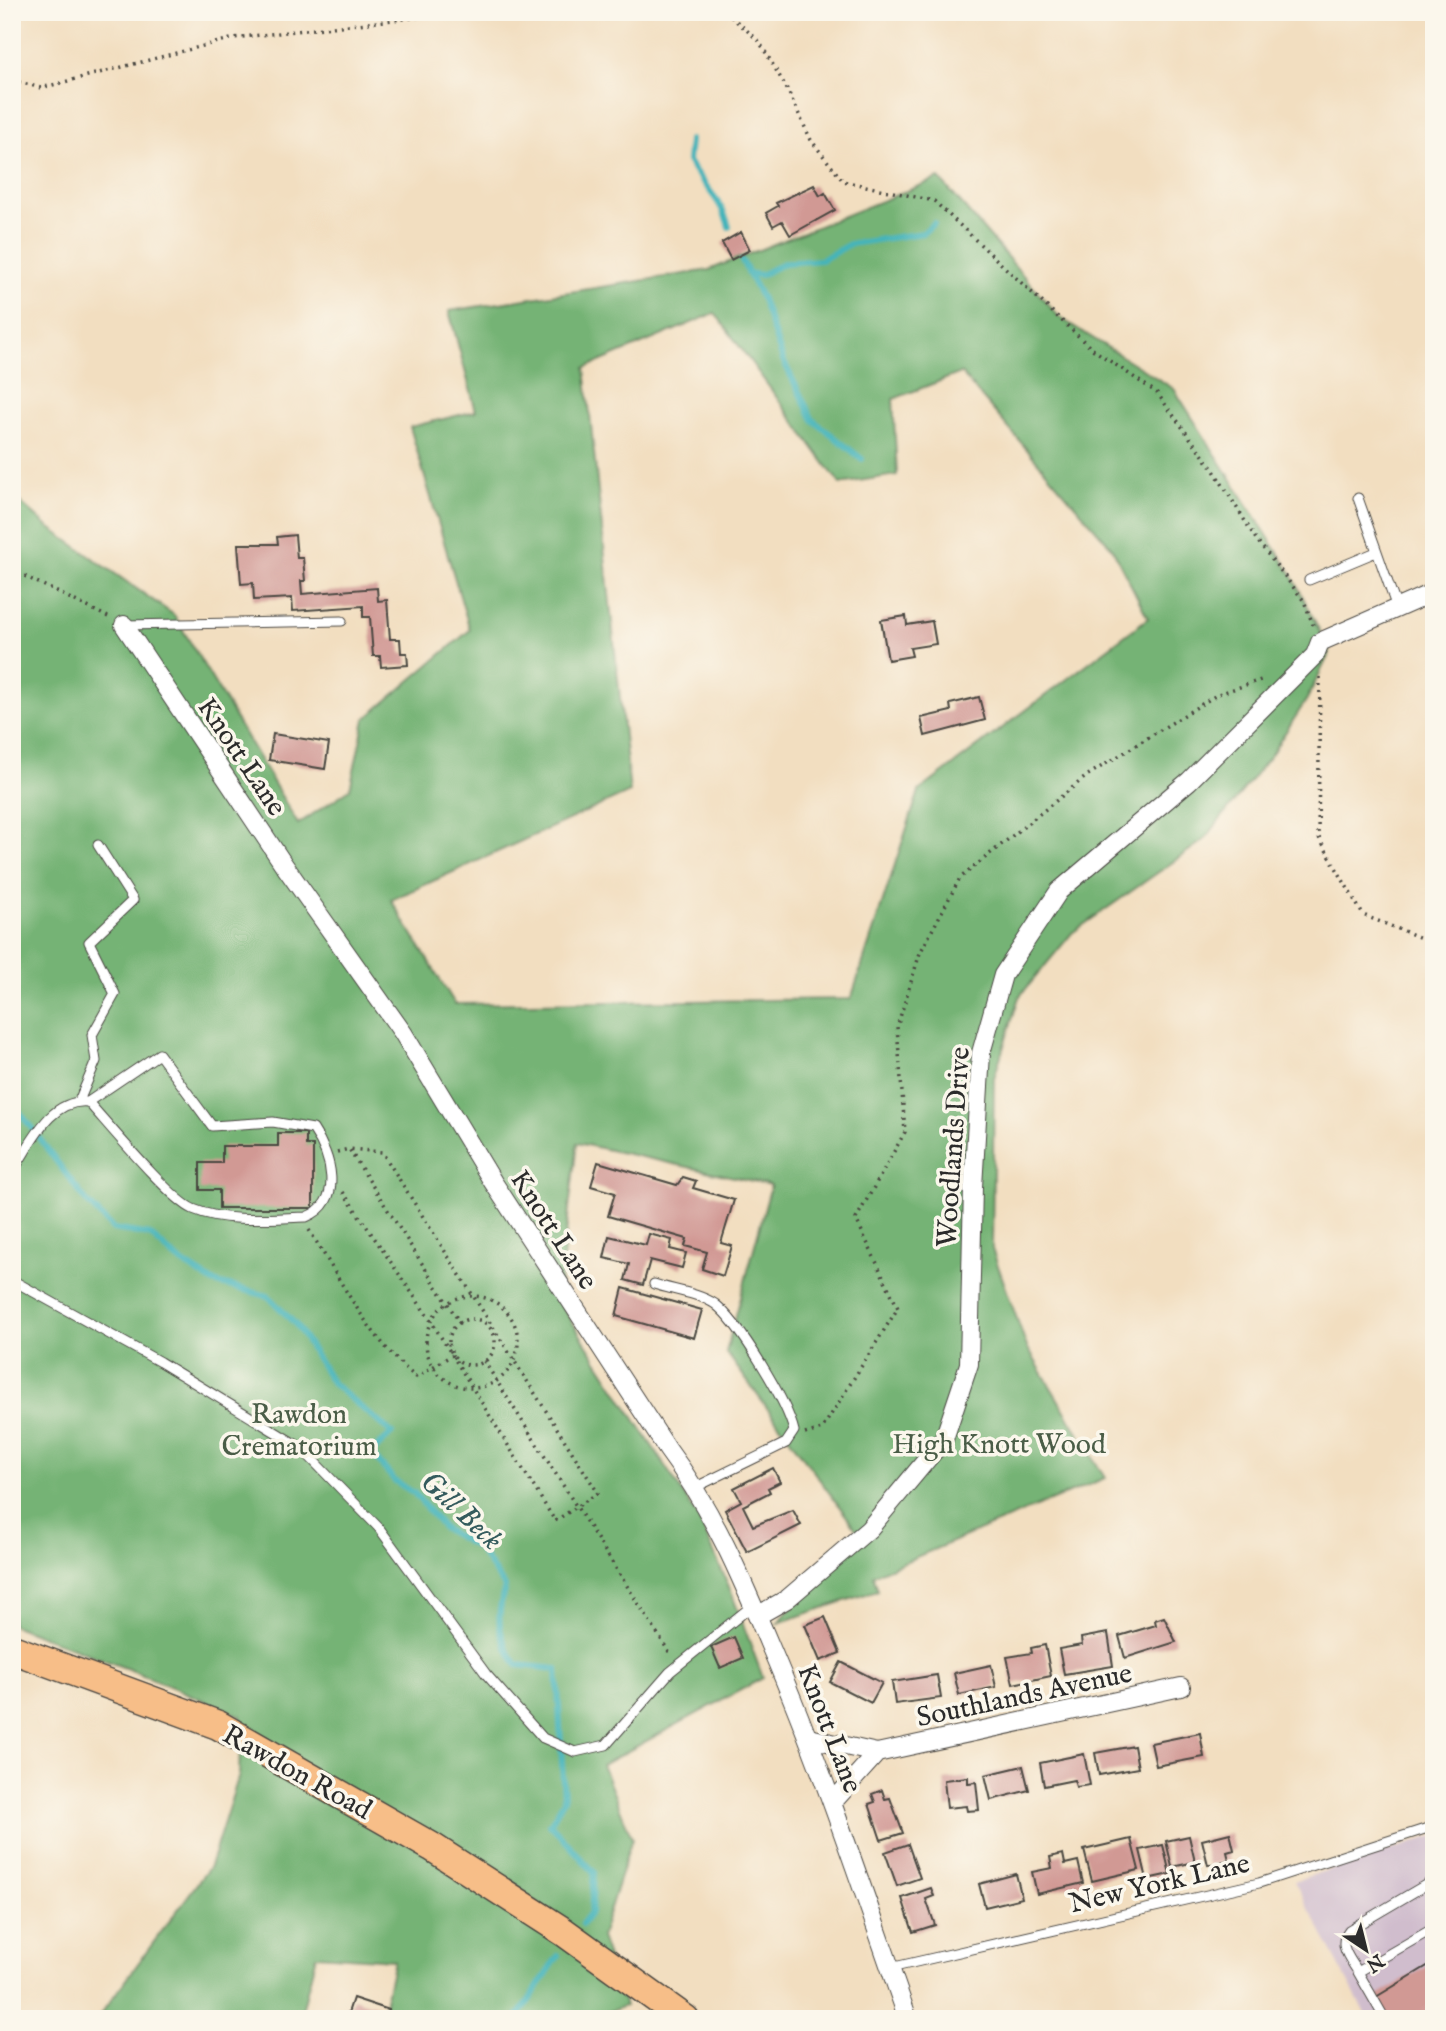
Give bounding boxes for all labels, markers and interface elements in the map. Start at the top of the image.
street label: Knott Lane [189,691,293,823]
street label: Woodlands Drive [930,1045,979,1249]
street label: Knott Lane [501,1164,605,1297]
park label: Rawdon Crematorium [221,1398,377,1465]
park label: High Knott Wood [892,1428,1106,1463]
water label: Gill Beck [411,1464,510,1559]
street label: Southlands Avenue [914,1656,1136,1736]
street label: Knott Lane [788,1659,869,1798]
street label: Rawdon Road [216,1718,378,1829]
street label: New York Lane [1066,1847,1253,1922]
north arrow [1330,1916,1400,1986]
text: N [1361,1947,1389,1977]

